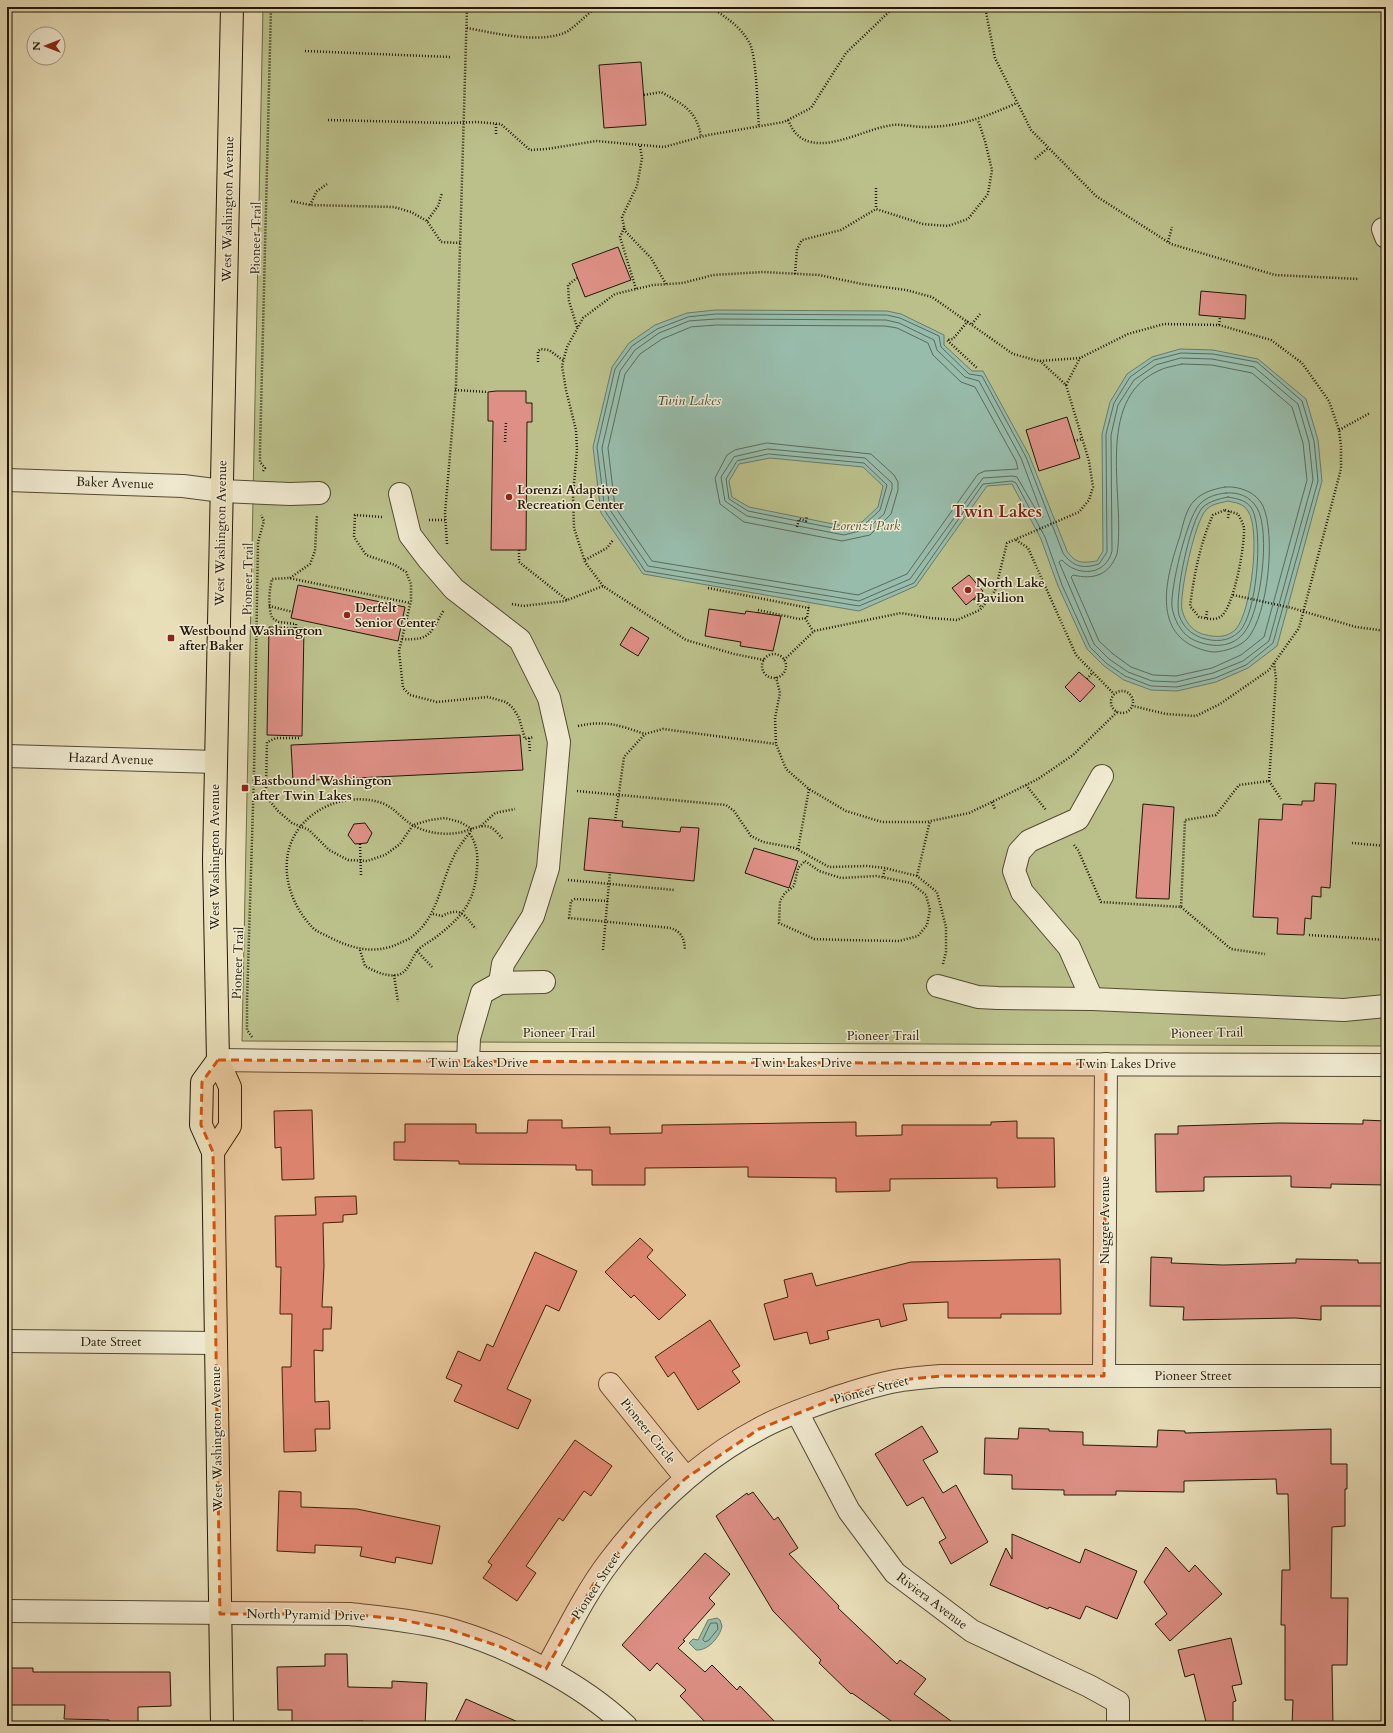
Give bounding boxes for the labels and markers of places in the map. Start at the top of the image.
place label: Lorenzi Adaptive Recreation Center [517,481,625,514]
marker: Lorenzi Adaptive Recreation Center [504,492,514,502]
place label: North Lake Pavilion [976,574,1045,607]
marker: North Lake Pavilion [963,585,973,595]
place label: Derfelt Senior Center [355,599,437,632]
marker: Derfelt Senior Center [342,610,352,620]
place label: Westbound Washington after Baker [178,622,323,655]
marker: Westbound Washington after Baker [166,633,176,643]
place label: Eastbound Washington after Twin Lakes [253,772,393,805]
marker: Eastbound Washington after Twin Lakes [240,783,250,793]

